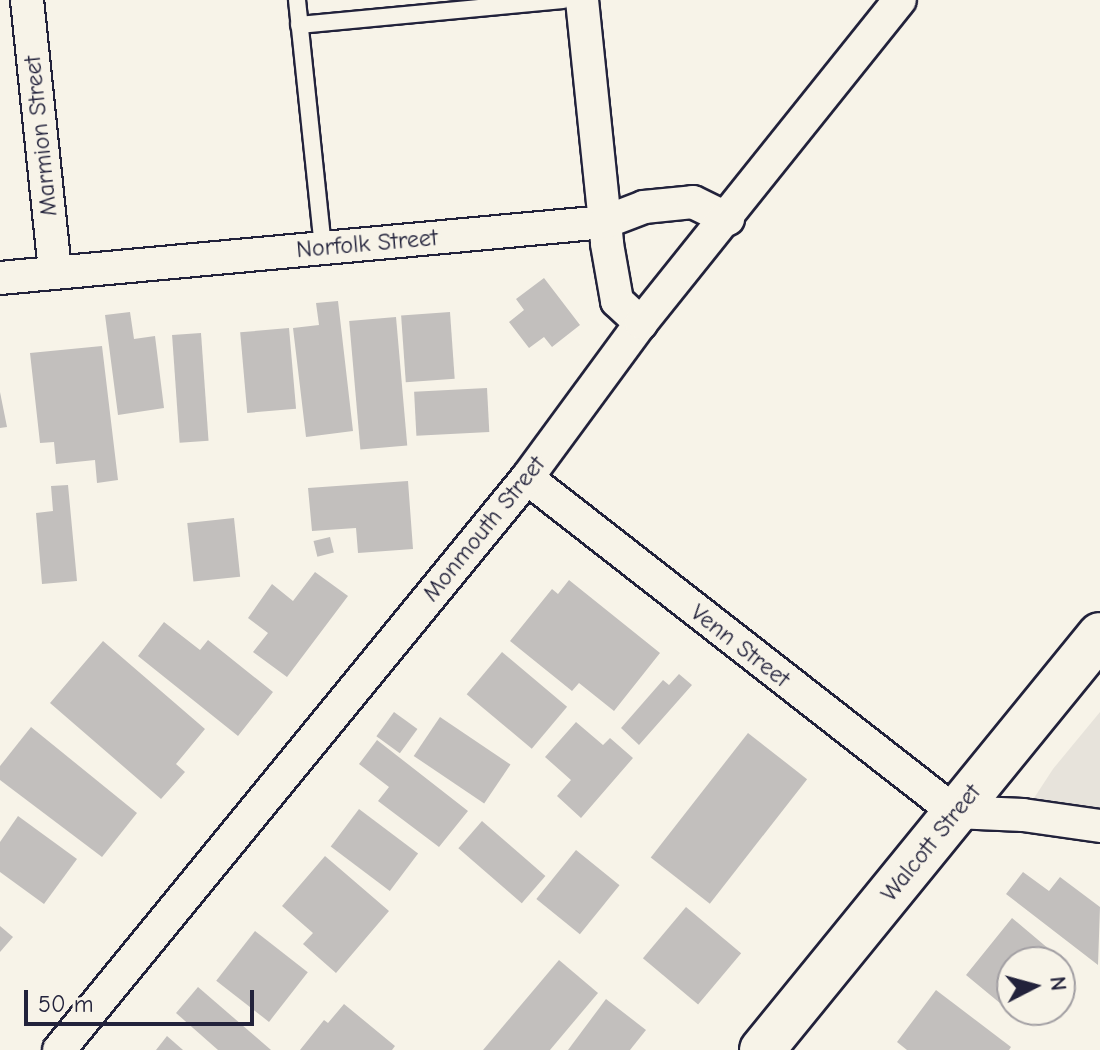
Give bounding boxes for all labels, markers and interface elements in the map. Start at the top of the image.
street label: Marmion Street [18,54,64,218]
street label: Norfolk Street [295,223,439,265]
street label: Monmouth Street [417,450,551,608]
street label: Venn Street [685,598,795,694]
street label: Walcott Street [875,778,987,908]
north arrow [996,946,1076,1026]
scale bar [28,974,258,1024]
text: N [1044,975,1072,992]
text: 50 m [38,990,94,1018]

